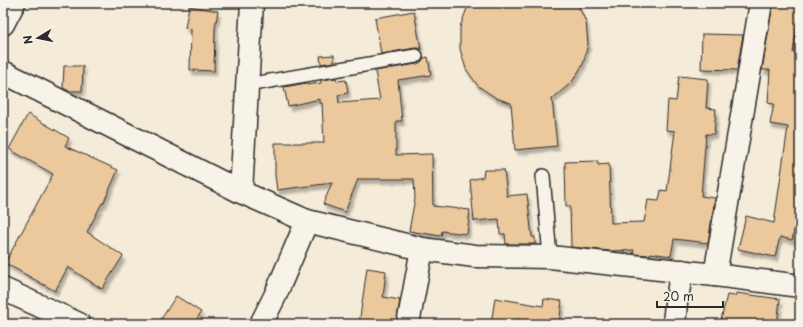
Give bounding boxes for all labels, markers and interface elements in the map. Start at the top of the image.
north arrow [18,18,58,58]
text: N [18,34,37,46]
scale bar [657,283,723,309]
text: 20 m [663,287,694,305]

